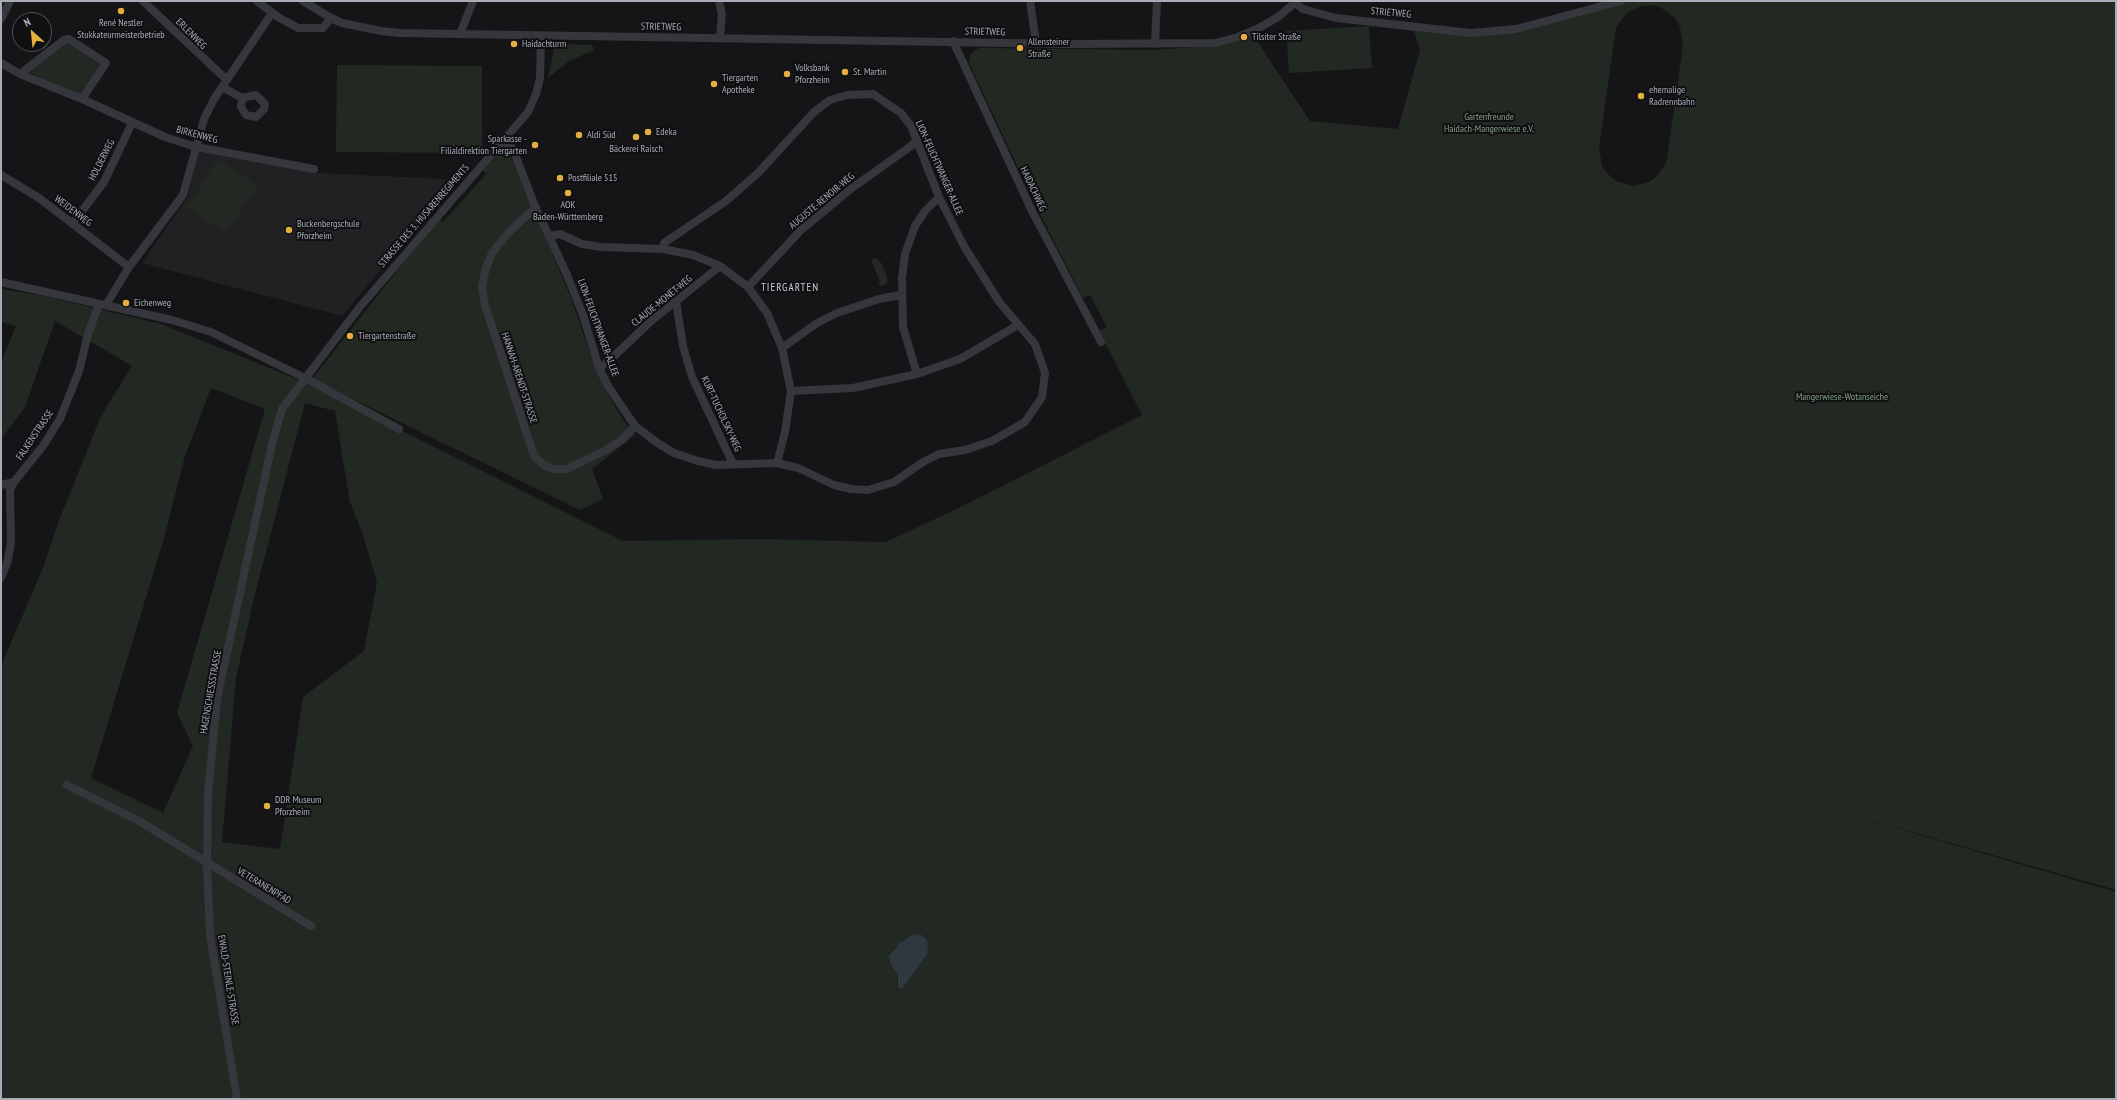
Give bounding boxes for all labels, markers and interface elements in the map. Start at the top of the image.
street label: STRIETWEG [1370,5,1412,21]
marker: René Nestler Stukkateurmeisterbetrieb [116,6,126,16]
north arrow [12,12,52,52]
text: N [21,15,33,30]
street label: ERLENWEG [173,16,209,52]
place label: René Nestler Stukkateurmeisterbetrieb [77,17,165,40]
street label: STRIETWEG [641,21,681,33]
street label: STRIETWEG [965,26,1005,38]
place label: Tilsiter Straße [1252,31,1301,43]
marker: Tilsiter Straße [1239,32,1249,42]
place label: Allensteiner Straße [1028,36,1070,60]
place label: Haidachturm [522,38,566,50]
marker: Haidachturm [509,39,519,49]
marker: Allensteiner Straße [1015,43,1025,53]
place label: Volksbank Pforzheim [795,62,830,86]
place label: St. Martin [853,66,887,78]
marker: St. Martin [840,67,850,77]
marker: Volksbank Pforzheim [782,69,792,79]
place label: Tiergarten Apotheke [722,72,758,96]
marker: Tiergarten Apotheke [709,79,719,89]
place label: ehemalige Radrennbahn [1649,84,1695,108]
marker: ehemalige Radrennbahn [1636,91,1646,101]
park label: Gartenfreunde Haidach-Mangerwiese e.V. [1444,111,1534,134]
street label: LION-FEUCHTWANGER-ALLEE [913,119,965,217]
street label: BIRKENWEG [175,124,219,146]
place label: Edeka [656,126,677,138]
marker: Edeka [643,127,653,137]
place label: Aldi Süd [587,129,616,141]
marker: Aldi Süd [574,130,584,140]
marker: Bäckerei Raisch [631,132,641,142]
place label: Sparkasse - Filialdirektion Tiergarten [441,133,527,156]
street label: HOLDERWEG [86,137,118,183]
marker: Sparkasse - Filialdirektion Tiergarten [530,140,540,150]
place label: Bäckerei Raisch [609,143,663,155]
street label: STRASSE DES 3. HUSARENREGIMENTS [376,162,472,270]
street label: HAIDACHWEG [1017,165,1049,213]
street label: AUGUSTE-RENOIR-WEG [787,170,857,232]
place label: Postfiliale 515 [568,172,618,184]
marker: Postfiliale 515 [555,173,565,183]
marker: AOK Baden-Württemberg [563,188,573,198]
street label: WEIDENWEG [52,193,94,229]
place label: AOK Baden-Württemberg [533,199,603,222]
place label: Buckenbergschule Pforzheim [297,218,360,242]
marker: Buckenbergschule Pforzheim [284,225,294,235]
street label: CLAUDE-MONET-WEG [629,273,695,329]
street label: LION-FEUCHTWANGER-ALLEE [575,278,621,378]
district label: TIERGARTEN [761,281,819,295]
place label: Eichenweg [134,297,171,309]
marker: Eichenweg [121,298,131,308]
place label: Tiergartenstraße [358,330,416,342]
marker: Tiergartenstraße [345,331,355,341]
street label: HANNAH-ARENDT-STRASSE [499,331,539,425]
street label: KURT-TUCHOLSKY-WEG [698,374,744,454]
park label: Mangerwiese-Wotanseiche [1796,391,1888,403]
street label: FALKENSTRASSE [14,407,56,463]
street label: HAGENSCHIESSSTRASSE [198,649,224,735]
place label: DDR Museum Pforzheim [275,794,321,818]
marker: DDR Museum Pforzheim [262,801,272,811]
street label: VETERANENPFAD [235,865,293,907]
street label: EWALD-STEINLE-STRASSE [215,934,241,1026]

